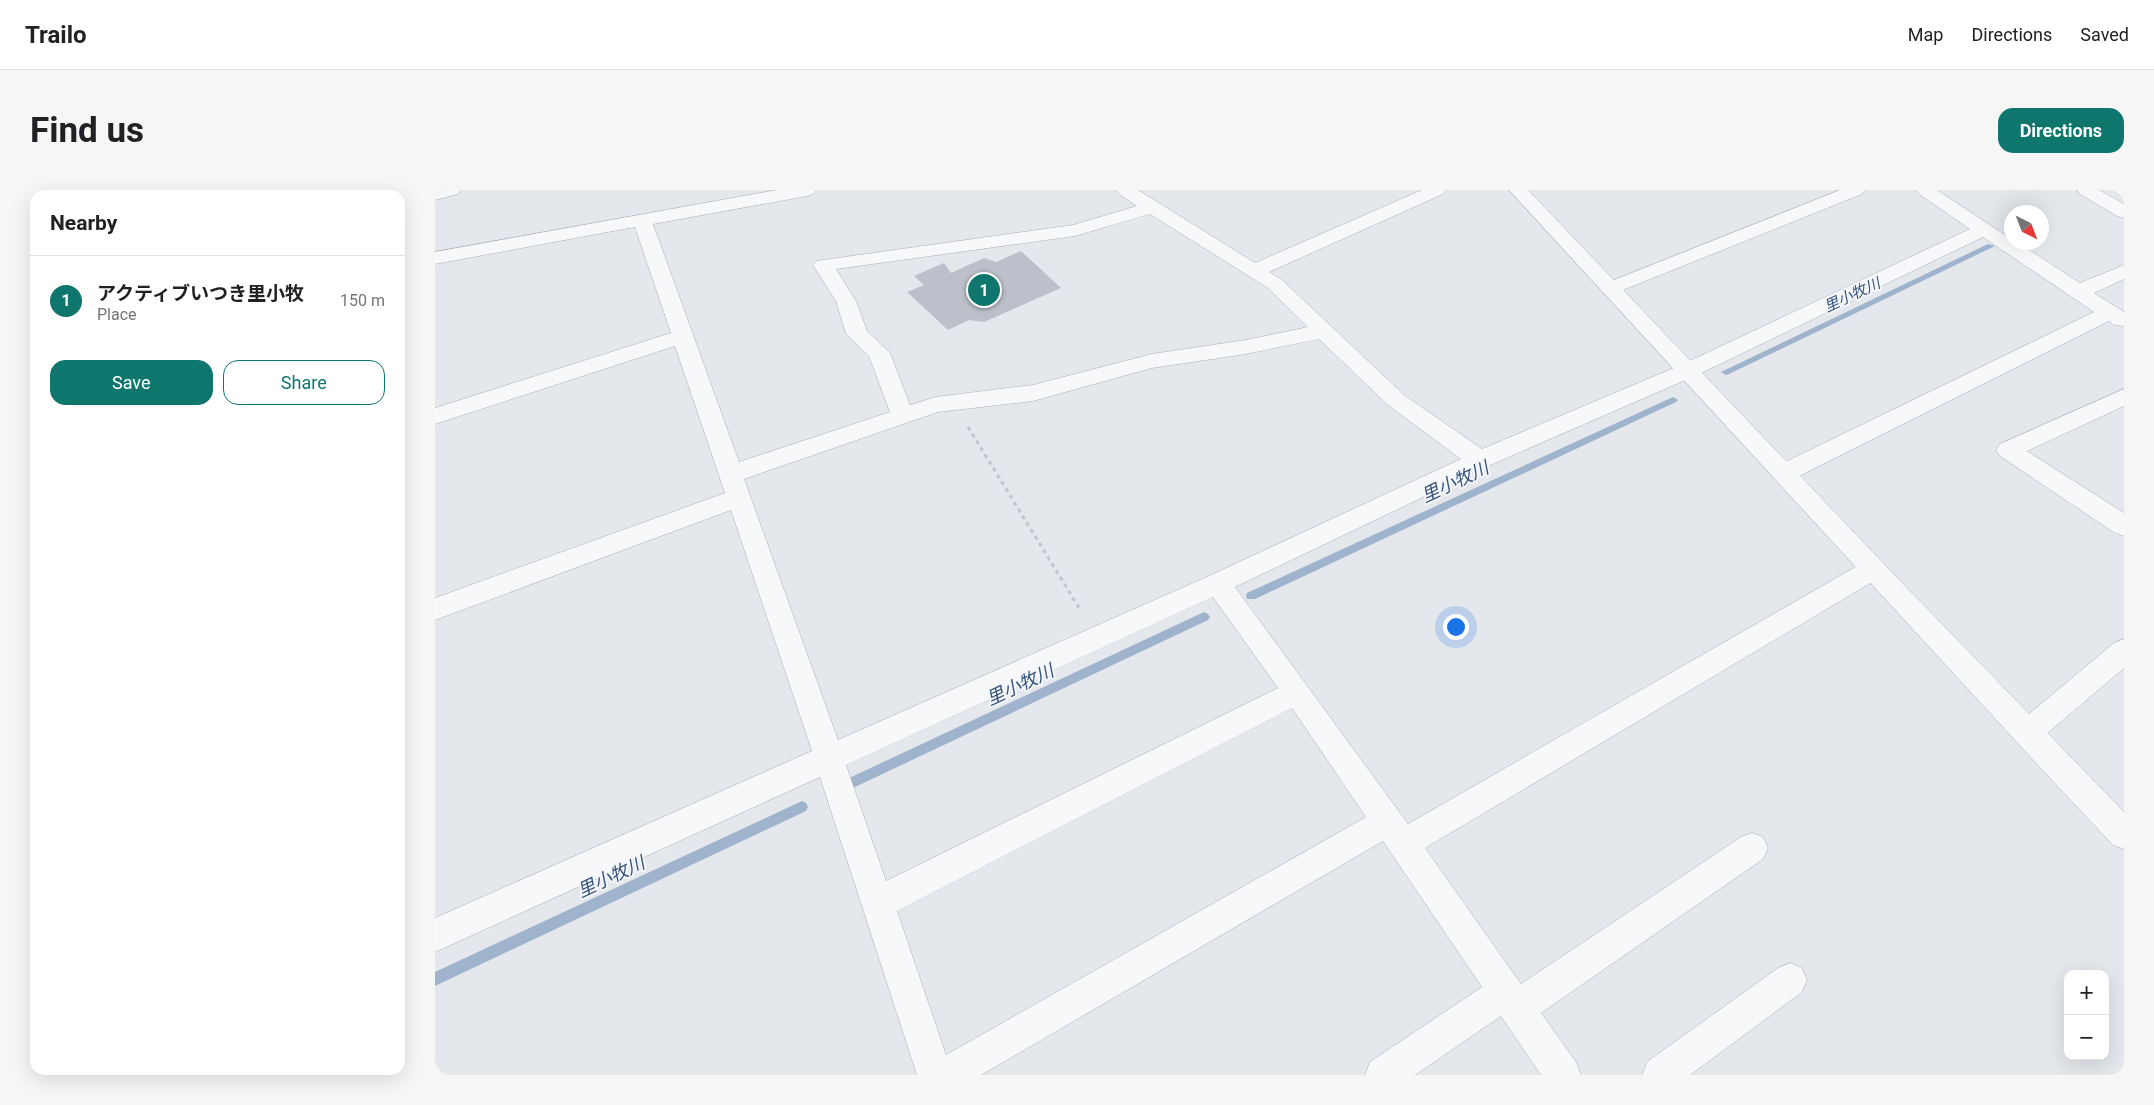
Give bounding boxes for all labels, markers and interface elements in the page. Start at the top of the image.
text: Trailo [25,21,87,49]
text: Map [1908,24,1943,45]
text: Directions [1971,24,2052,45]
text: Saved [2080,24,2129,45]
button: Directions [1998,108,2124,153]
text: Find us [30,110,144,151]
north arrow [2004,205,2049,250]
text: Nearby [50,211,117,235]
pin: 1 [968,271,1000,309]
water label: 里小牧川 [1821,273,1885,316]
text: アクティブいつき里小牧 [97,282,304,305]
text: 1 [61,291,71,310]
text: 150 m [340,291,385,310]
text: Place [97,305,137,324]
button: Save [50,360,213,405]
button: Share [223,360,385,405]
water label: 里小牧川 [1418,456,1494,506]
your location [1443,614,1469,640]
water label: 里小牧川 [983,659,1059,709]
water label: 里小牧川 [574,851,650,901]
map controls [2064,970,2109,1060]
button: + [2064,970,2109,1015]
button: − [2064,1015,2109,1060]

